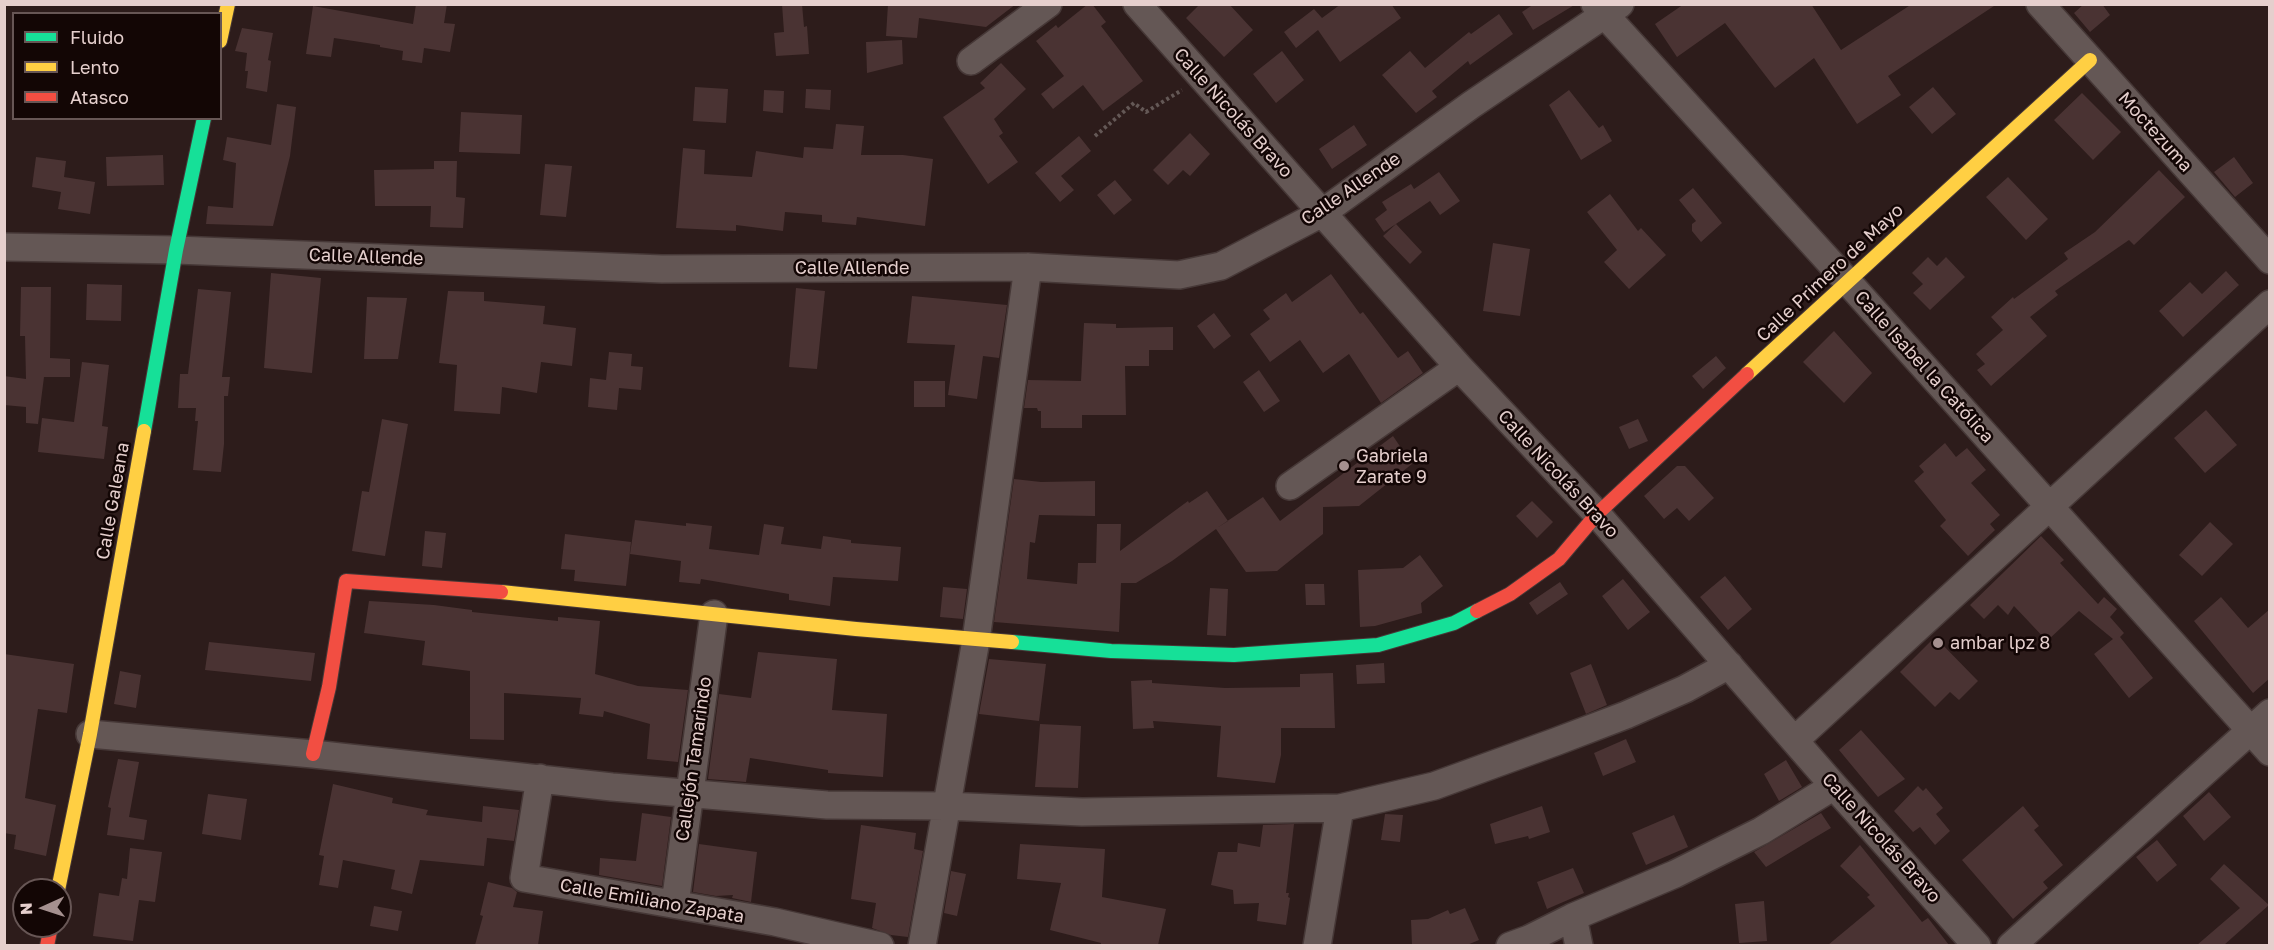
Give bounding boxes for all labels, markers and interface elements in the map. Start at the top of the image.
legend [12,12,222,120]
text: Fluido [70,26,124,48]
street label: Calle Nicolás Bravo [1169,44,1297,182]
text: Lento [70,56,119,78]
text: Atasco [70,86,129,108]
street label: Moctezuma [2114,88,2196,176]
street label: Calle Allende [1297,148,1405,230]
street label: Calle Primero de Mayo [1752,199,1908,347]
street label: Calle Allende [308,244,424,270]
street label: Calle Allende [795,257,909,279]
street label: Calle Isabel la Católica [1850,287,1998,447]
street label: Calle Nicolás Bravo [1493,406,1623,542]
street label: Calle Galeana [92,441,134,561]
place label: Gabriela Zarate 9 [1356,445,1428,488]
marker: Gabriela Zarate 9 [1337,459,1351,473]
place label: ambar lpz 8 [1950,632,2050,654]
marker: ambar lpz 8 [1931,636,1945,650]
street label: Callejón Tamarindo [672,675,716,843]
street label: Calle Nicolás Bravo [1817,769,1945,907]
street label: Calle Emiliano Zapata [558,874,746,928]
north arrow [12,878,72,938]
text: N [16,902,36,915]

